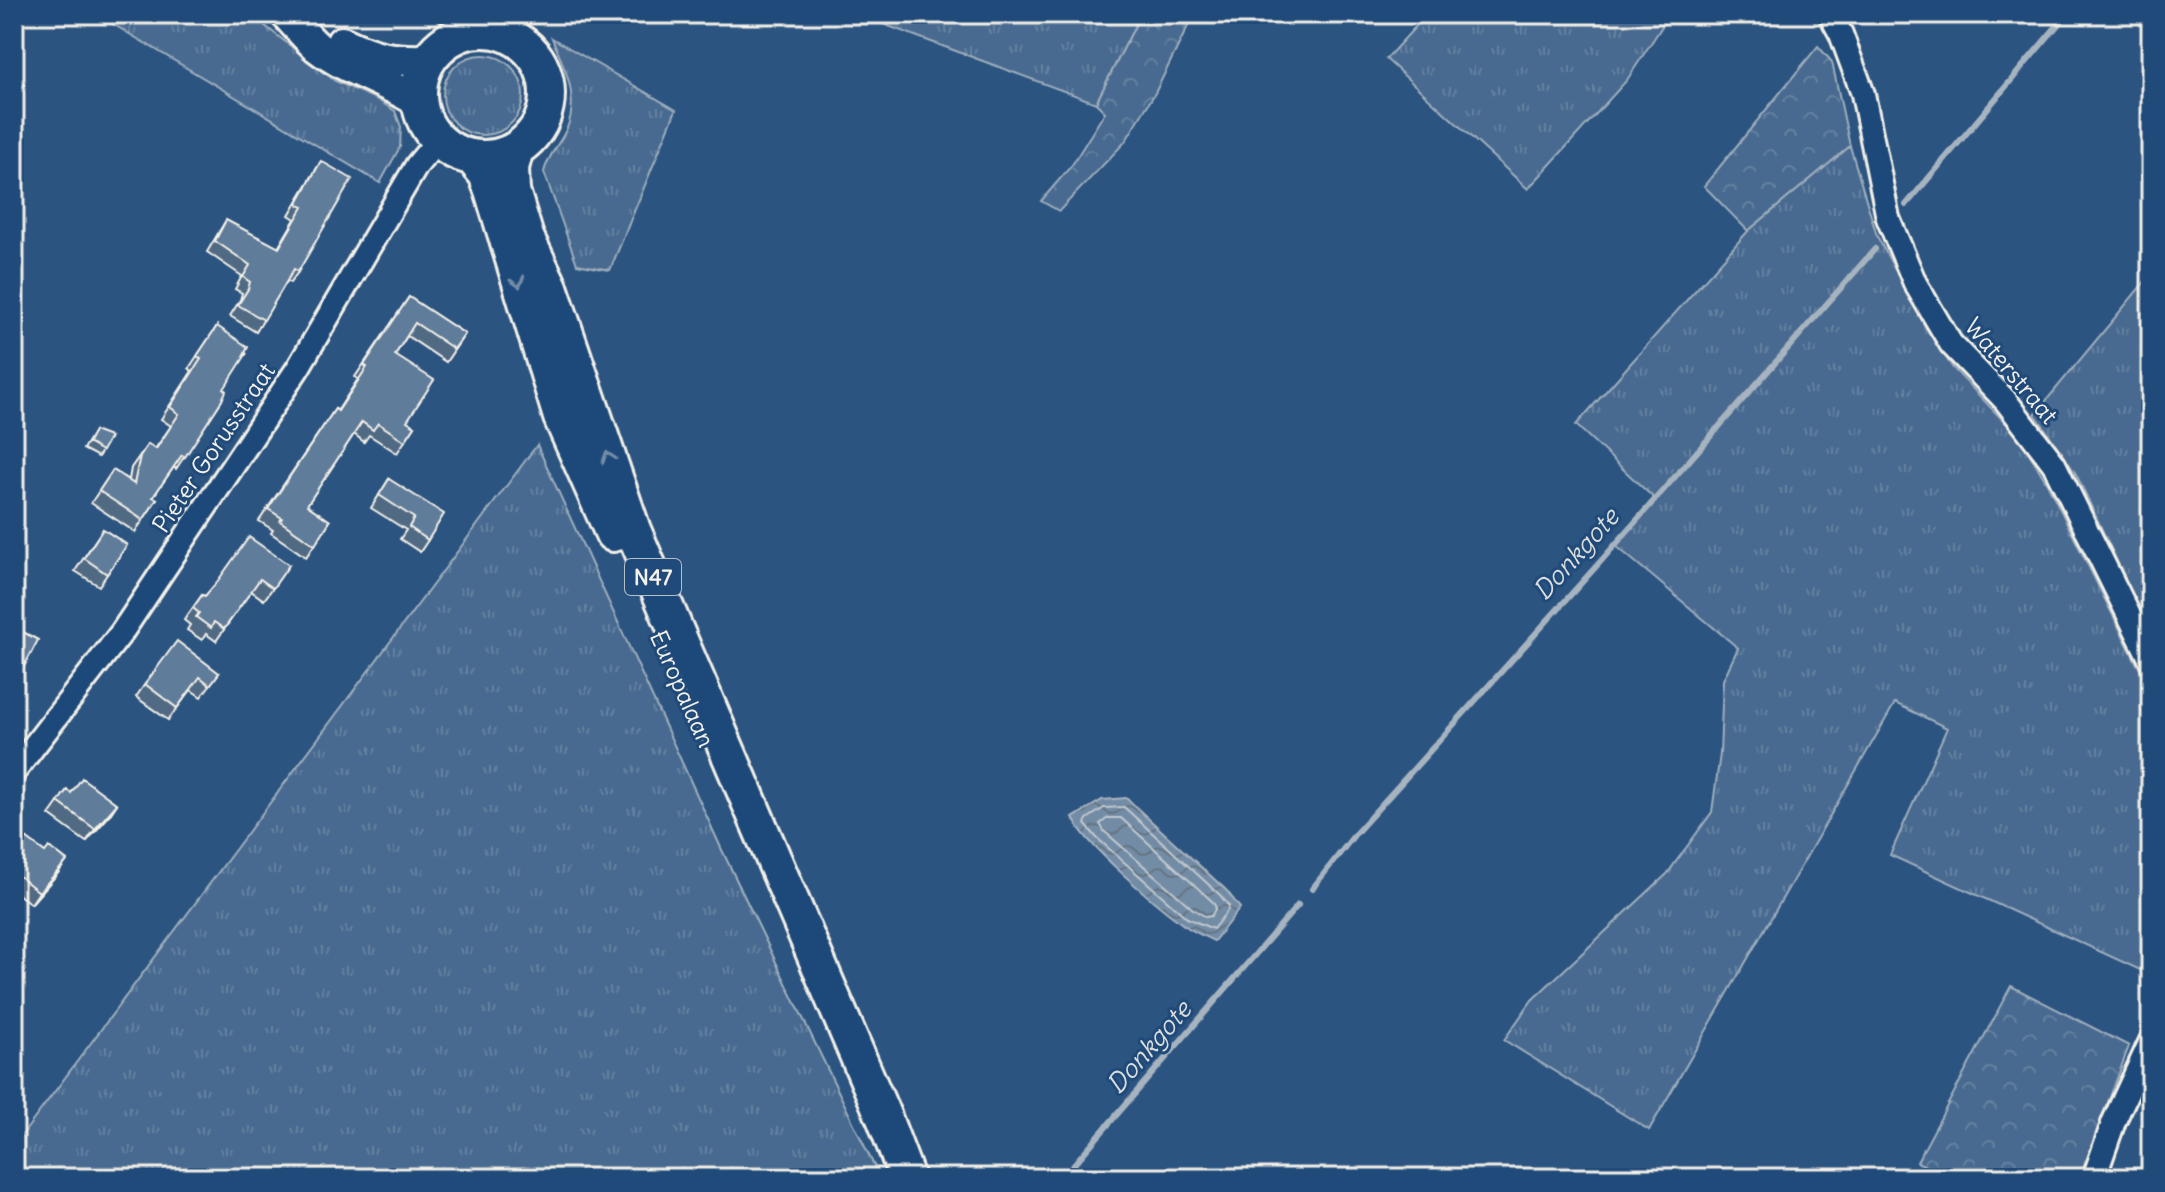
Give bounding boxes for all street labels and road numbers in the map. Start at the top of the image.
street label: Waterstraat [1959,311,2065,429]
street label: Pieter Gorusstraat [145,357,281,538]
road number: N47 [625,559,681,595]
street label: Europalaan [644,626,722,752]

